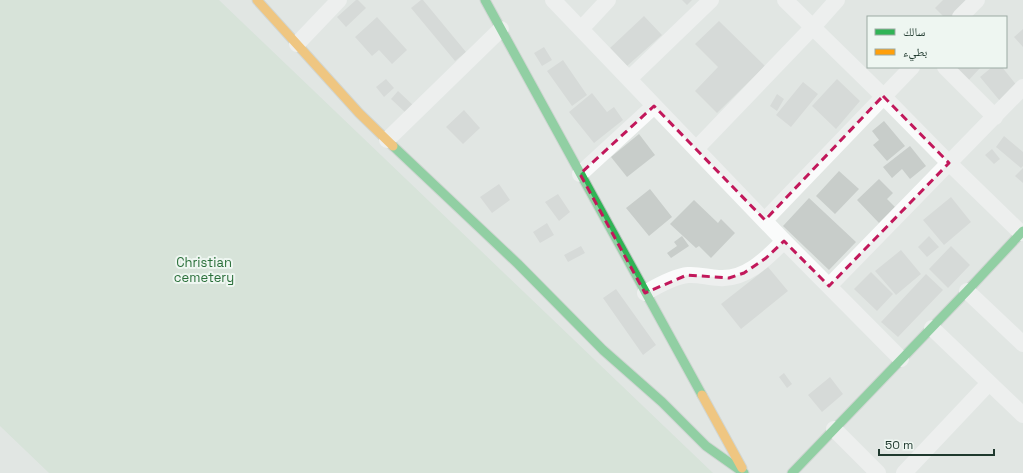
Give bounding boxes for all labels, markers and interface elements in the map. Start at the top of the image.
legend [867,16,1007,68]
text: سالك [903,24,925,40]
text: بطيء [903,44,927,62]
park label: Christian cemetery [174,254,234,286]
scale bar [879,431,994,457]
text: 50 m [885,437,913,453]

